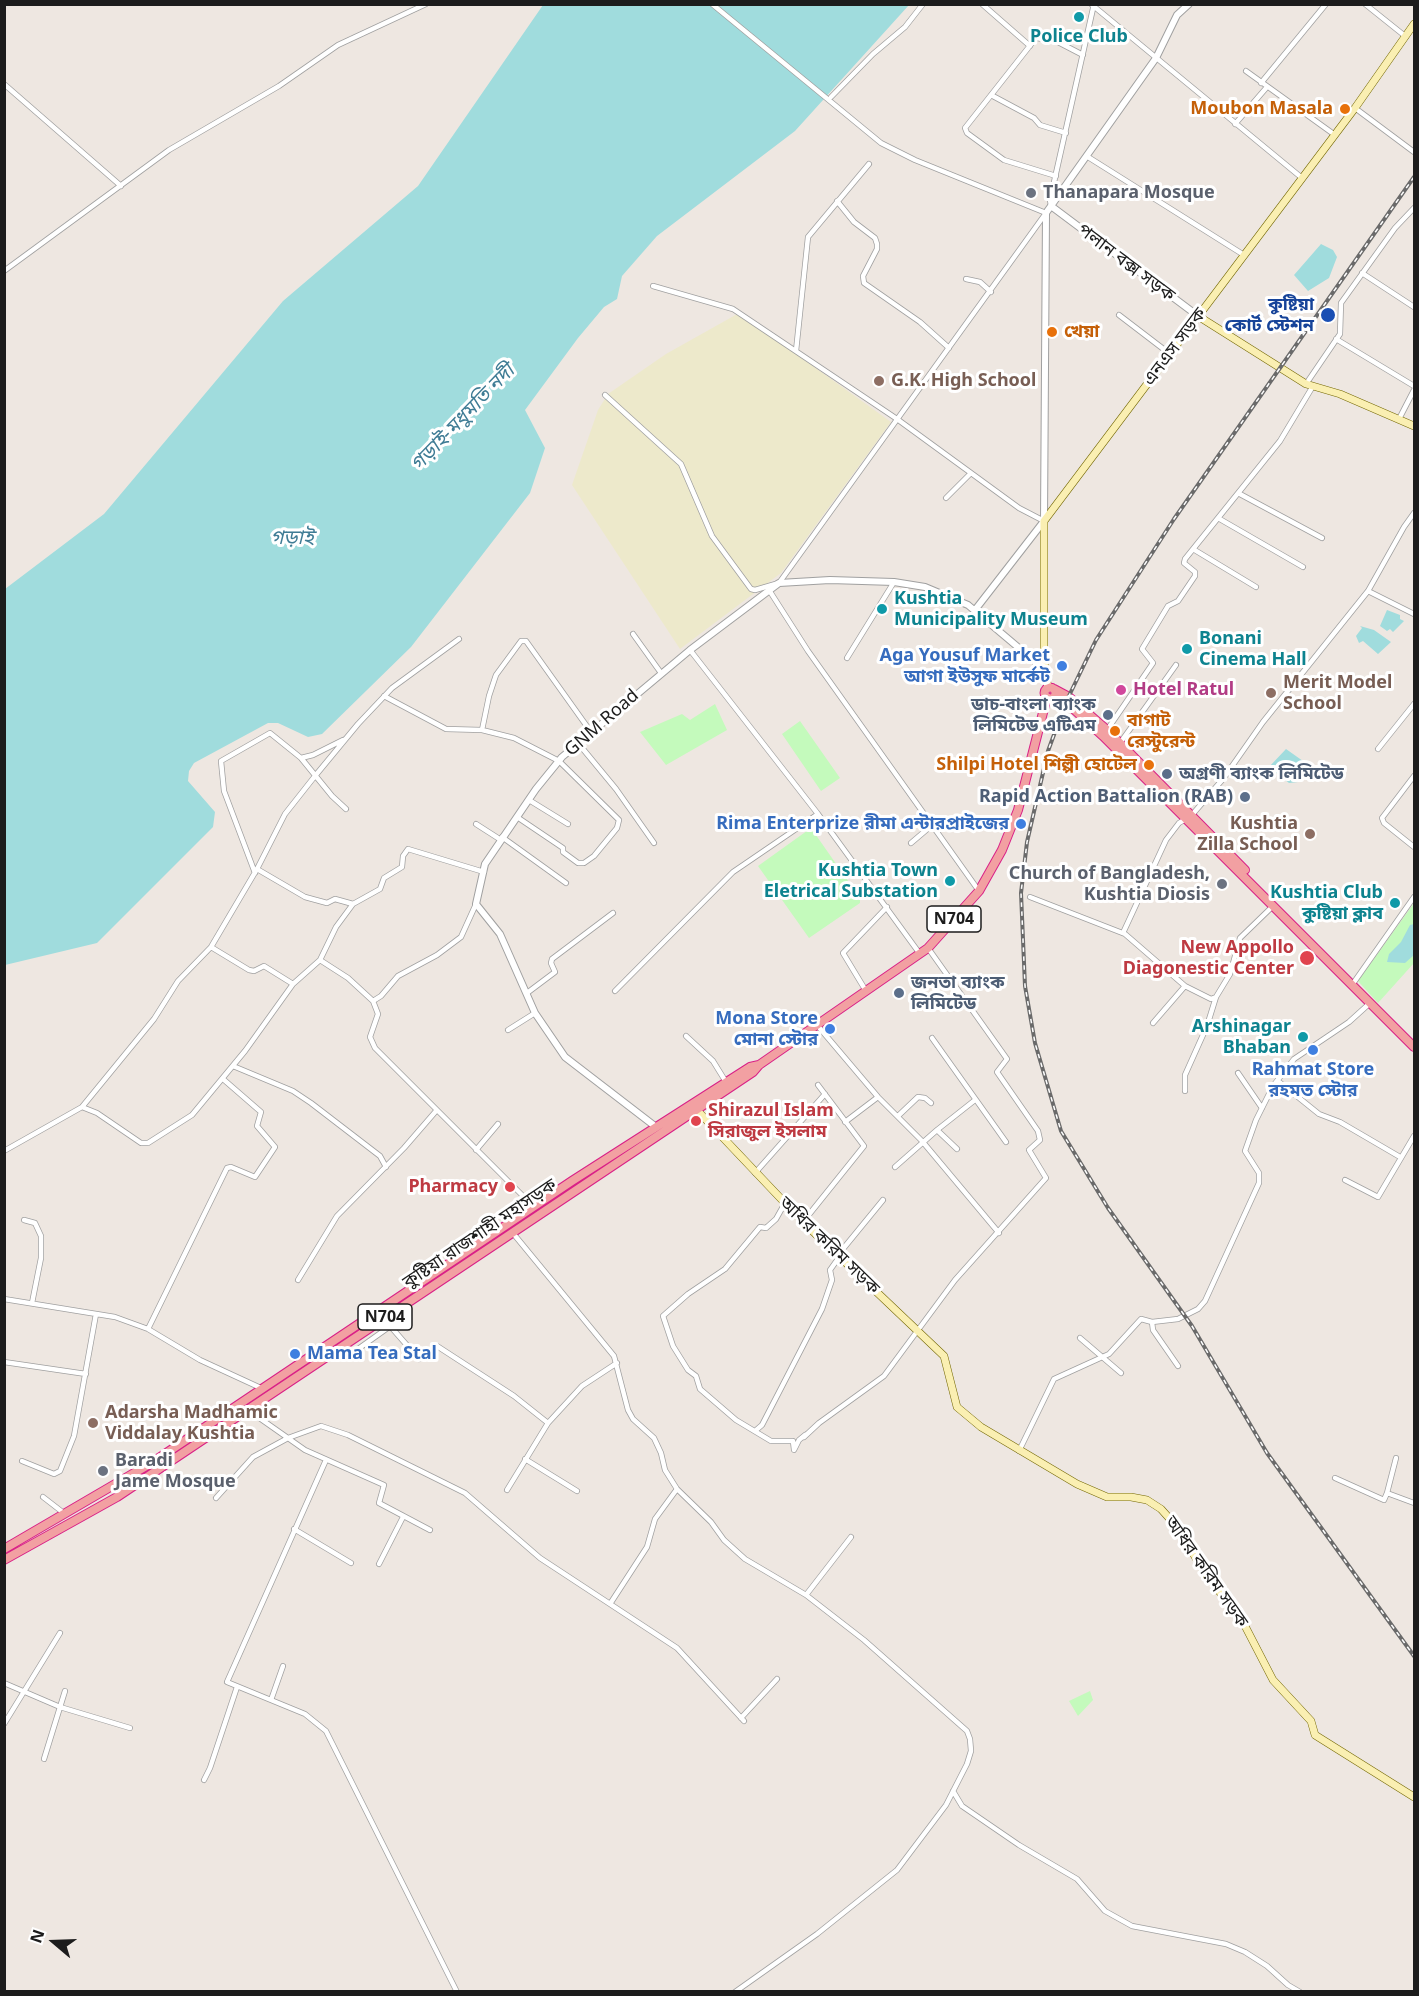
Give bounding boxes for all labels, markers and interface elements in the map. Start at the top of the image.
marker: Police Club [1072,10,1086,24]
place label: Police Club [1030,26,1128,48]
place label: Moubon Masala [1190,98,1333,120]
marker: Moubon Masala [1338,102,1352,116]
place label: Thanapara Mosque [1043,182,1215,204]
marker: Thanapara Mosque [1024,186,1038,200]
street label: পলান বক্স সড়ক [1073,219,1179,307]
place label: কুষ্টিয়া কোর্ট স্টেশন [1225,294,1314,336]
street label: এনএস সড়ক [1139,304,1211,390]
marker: কুষ্টিয়া কোর্ট স্টেশন [1319,306,1337,324]
place label: খেয়া [1064,321,1099,343]
marker: খেয়া [1045,325,1059,339]
water label: গড়াই-মধুমতি নদী [406,360,520,476]
place label: G.K. High School [891,370,1036,392]
marker: G.K. High School [872,374,886,388]
water label: গড়াই [270,526,314,550]
place label: Kushtia Municipality Museum [894,588,1088,630]
marker: Kushtia Municipality Museum [875,602,889,616]
place label: Bonani Cinema Hall [1199,628,1307,670]
marker: Bonani Cinema Hall [1180,642,1194,656]
place label: Aga Yousuf Market আগা ইউসুফ মার্কেট [879,645,1050,688]
marker: Aga Yousuf Market আগা ইউসুফ মার্কেট [1055,659,1069,673]
place label: Merit Model School [1283,672,1392,714]
place label: Hotel Ratul [1133,679,1234,701]
marker: Hotel Ratul [1114,683,1128,697]
street label: GNM Road [561,685,643,761]
marker: Merit Model School [1264,686,1278,700]
place label: ডাচ-বাংলা ব্যাংক লিমিটেড এটিএম [971,694,1096,736]
marker: ডাচ-বাংলা ব্যাংক লিমিটেড এটিএম [1101,708,1115,722]
place label: বাগাট রেস্টুরেন্ট [1127,710,1195,752]
marker: বাগাট রেস্টুরেন্ট [1108,724,1122,738]
place label: Shilpi Hotel শিল্পী হোটেল [936,754,1137,776]
marker: Shilpi Hotel শিল্পী হোটেল [1142,758,1156,772]
place label: অগ্রণী ব্যাংক লিমিটেড [1179,763,1344,785]
marker: অগ্রণী ব্যাংক লিমিটেড [1160,767,1174,781]
place label: Rapid Action Battalion (RAB) [979,786,1233,808]
marker: Rapid Action Battalion (RAB) [1238,790,1252,804]
place label: Rima Enterprize রীমা এন্টারপ্রাইজের [716,813,1009,835]
place label: Kushtia Zilla School [1197,813,1298,856]
marker: Rima Enterprize রীমা এন্টারপ্রাইজের [1014,817,1028,831]
marker: Kushtia Zilla School [1303,827,1317,841]
place label: Kushtia Town Eletrical Substation [764,860,938,902]
place label: Church of Bangladesh, Kushtia Diosis [1009,863,1210,906]
marker: Kushtia Town Eletrical Substation [943,874,957,888]
marker: Church of Bangladesh, Kushtia Diosis [1215,877,1229,891]
place label: Kushtia Club কুষ্টিয়া ক্লাব [1270,882,1383,924]
marker: Kushtia Club কুষ্টিয়া ক্লাব [1388,896,1402,910]
road number: N704 [927,906,981,932]
place label: New Appollo Diagonestic Center [1123,937,1294,980]
marker: New Appollo Diagonestic Center [1298,949,1316,967]
place label: জনতা ব্যাংক লিমিটেড [911,972,1005,1014]
marker: জনতা ব্যাংক লিমিটেড [892,986,906,1000]
place label: Mona Store মোনা স্টোর [715,1008,818,1050]
place label: Arshinagar Bhaban [1192,1016,1291,1058]
marker: Mona Store মোনা স্টোর [823,1022,837,1036]
marker: Arshinagar Bhaban [1296,1030,1310,1044]
marker: Rahmat Store রহমত স্টোর [1306,1043,1320,1057]
place label: Rahmat Store রহমত স্টোর [1252,1059,1374,1102]
place label: Shirazul Islam সিরাজুল ইসলাম [708,1100,834,1142]
marker: Shirazul Islam সিরাজুল ইসলাম [689,1114,703,1128]
street label: কুষ্টিয়া রাজশাহী মহাসড়ক [399,1175,561,1293]
place label: Pharmacy [408,1176,498,1198]
marker: Pharmacy [503,1180,517,1194]
street label: অধির করিম সড়ক [774,1193,884,1299]
road number: N704 [358,1304,412,1330]
place label: Mama Tea Stal [307,1343,437,1365]
marker: Mama Tea Stal [288,1347,302,1361]
place label: Adarsha Madhamic Viddalay Kushtia [105,1402,278,1444]
marker: Adarsha Madhamic Viddalay Kushtia [86,1416,100,1430]
place label: Baradi Jame Mosque [115,1450,236,1492]
marker: Baradi Jame Mosque [96,1464,110,1478]
street label: অধির করিম সড়ক [1160,1512,1252,1632]
north arrow [24,1912,84,1972]
text: N [24,1926,49,1946]

